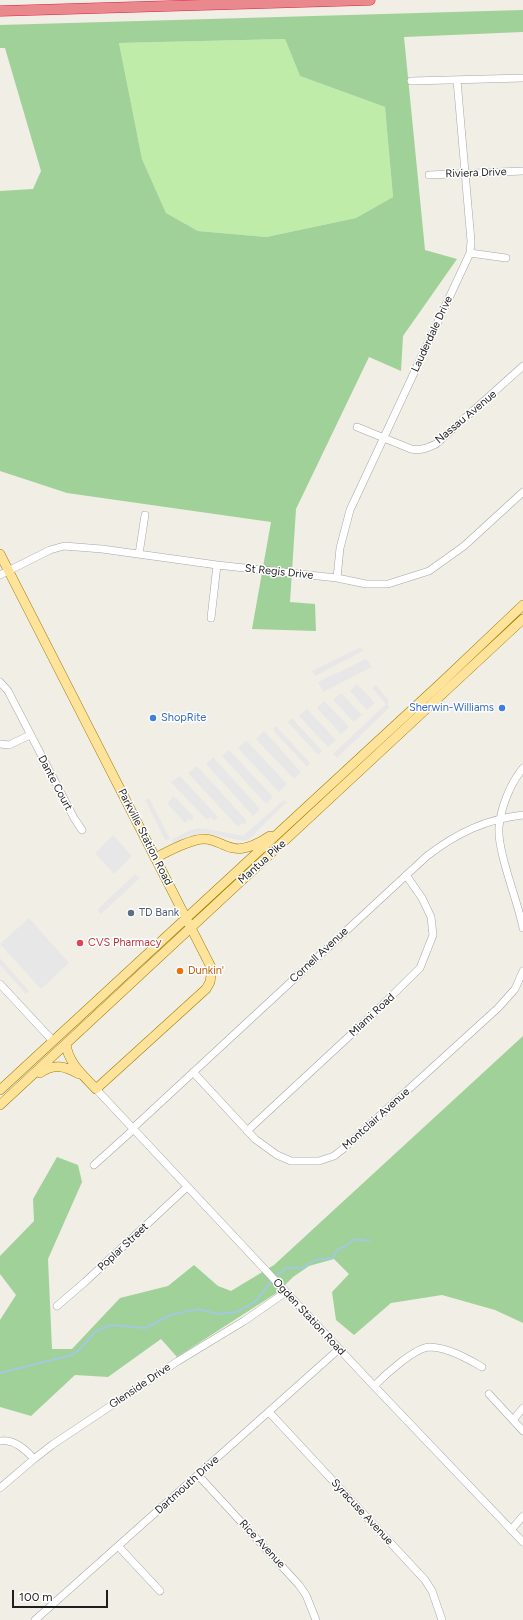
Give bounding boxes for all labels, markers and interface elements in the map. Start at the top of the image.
street label: Riviera Drive [445,165,507,181]
street label: Lauderdale Drive [409,294,455,374]
street label: Nassau Avenue [433,388,499,446]
street label: St Regis Drive [244,562,314,582]
place label: Sherwin-Williams [409,701,494,715]
marker: Sherwin-Williams [497,703,507,713]
place label: ShopRite [161,711,206,725]
marker: ShopRite [148,713,158,723]
street label: Dante Court [35,753,75,813]
street label: Parkville Station Road [115,787,175,887]
street label: Mantua Pike [235,837,289,887]
place label: TD Bank [139,906,179,920]
marker: TD Bank [126,908,136,918]
street label: Cornell Avenue [287,925,351,985]
place label: CVS Pharmacy [88,936,161,950]
marker: CVS Pharmacy [75,938,85,948]
place label: Dunkin' [188,964,224,978]
marker: Dunkin' [175,966,185,976]
street label: Miami Road [347,991,397,1039]
street label: Montclair Avenue [340,1085,412,1153]
street label: Poplar Street [95,1220,151,1274]
street label: Ogden Station Road [270,1276,348,1358]
street label: Glenside Drive [107,1361,173,1411]
street label: Dartmouth Drive [152,1453,222,1517]
street label: Syracuse Avenue [328,1476,396,1548]
street label: Rice Avenue [236,1517,288,1571]
scale bar [14,1582,110,1608]
text: 100 m [19,1590,53,1604]

